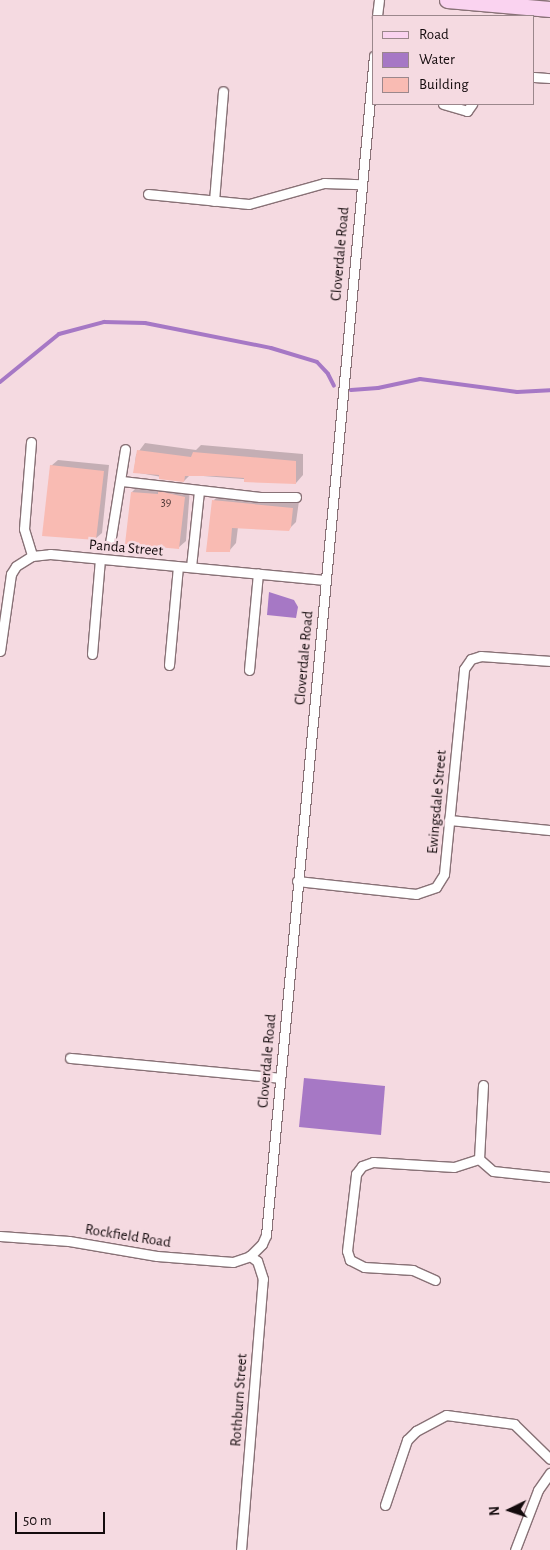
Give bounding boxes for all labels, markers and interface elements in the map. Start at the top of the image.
legend [372,15,535,105]
text: Road [419,27,449,42]
text: Water [419,52,455,67]
text: Building [419,77,469,92]
street label: Cloverdale Road [327,206,353,302]
house number: 39 [161,496,171,510]
street label: Panda Street [88,536,164,560]
street label: Cloverdale Road [291,610,317,706]
street label: Ewingsdale Street [423,749,451,855]
street label: Cloverdale Road [254,1013,280,1109]
street label: Rockfield Road [84,1220,172,1252]
street label: Rothburn Street [227,1353,251,1447]
north arrow [485,1485,535,1535]
scale bar [18,1502,108,1534]
text: N [488,1506,502,1516]
text: 50 m [23,1513,52,1528]

